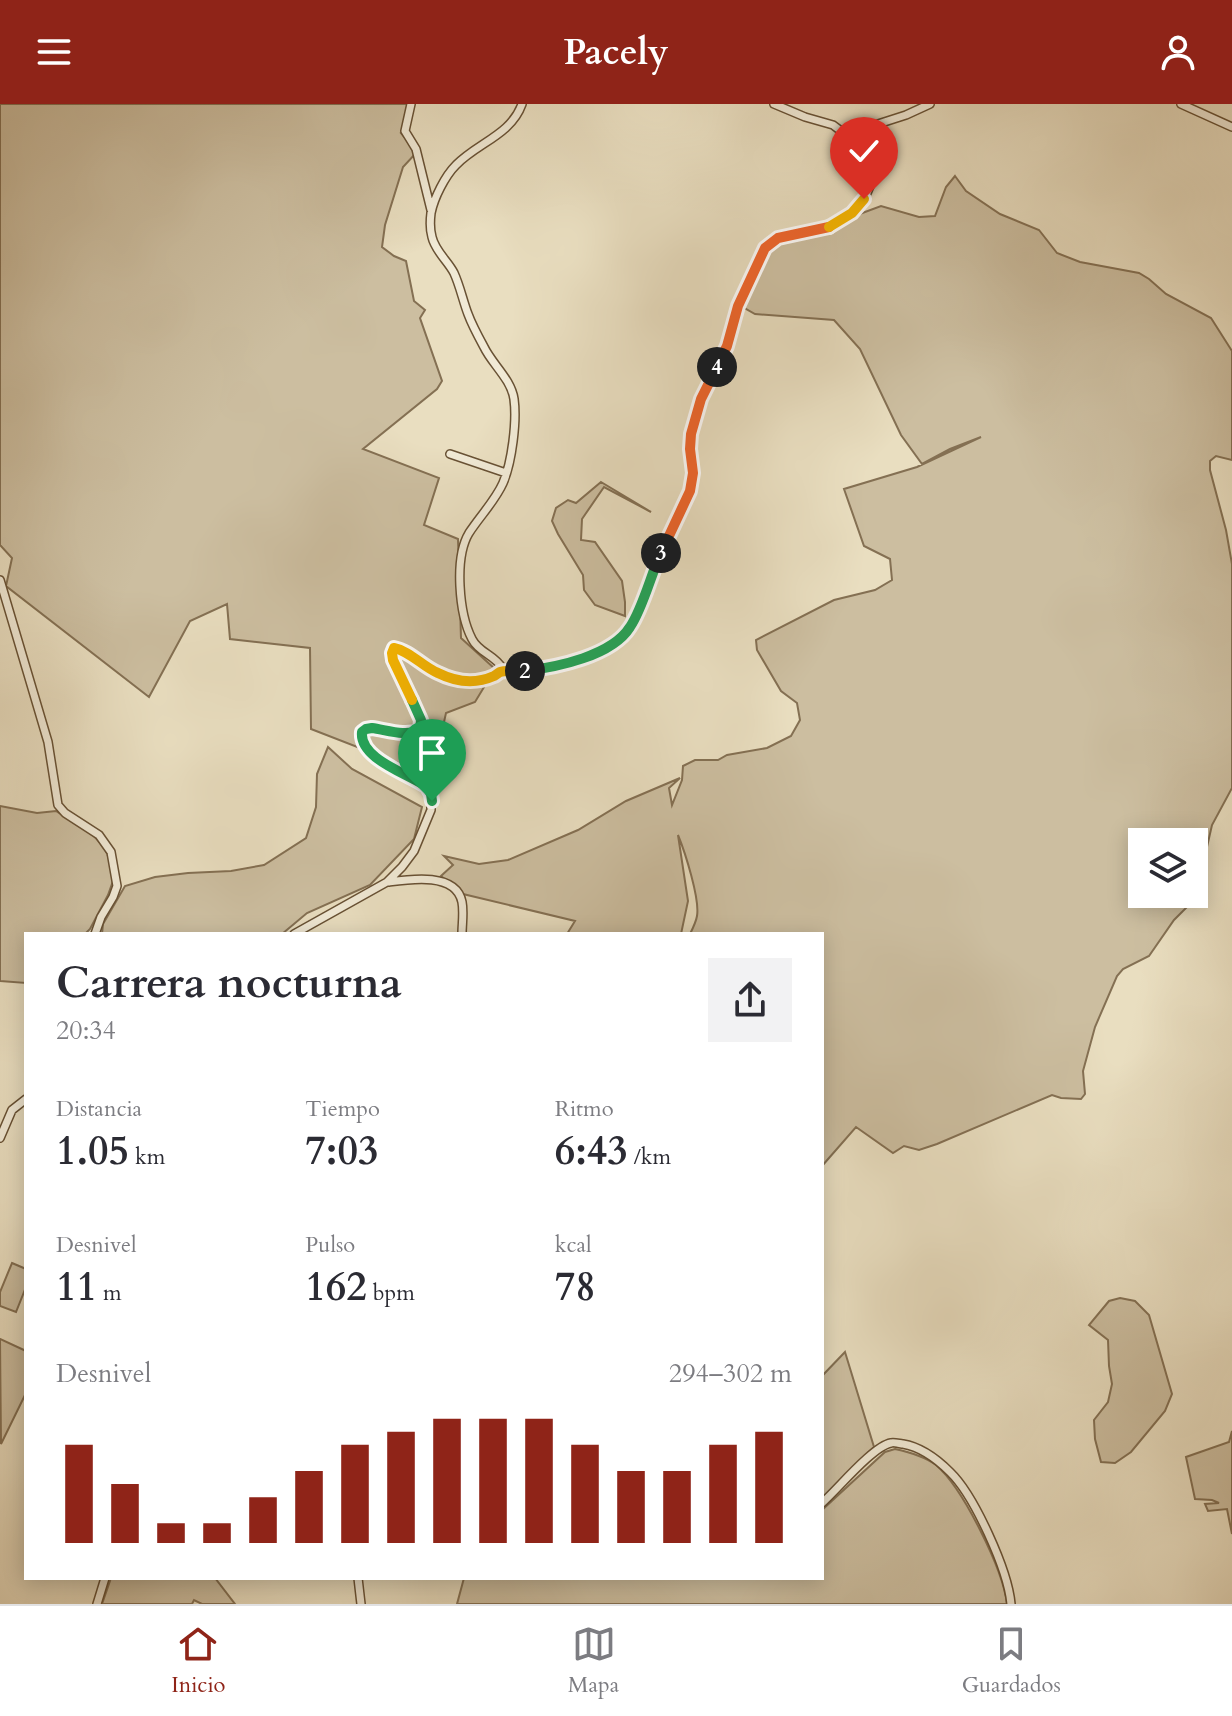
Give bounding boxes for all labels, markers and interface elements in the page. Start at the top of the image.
text: Pacely [563,28,669,77]
icon: menu [32,30,76,74]
icon: person [1156,30,1200,74]
pin [830,117,898,199]
icon: check [842,129,886,173]
pin: 4 [697,347,737,387]
text: 4 [711,352,723,382]
pin: 3 [641,533,681,573]
text: 3 [655,538,667,568]
pin: 2 [505,651,545,691]
text: 2 [519,656,531,686]
pin [398,719,466,801]
icon: arrive [410,731,454,775]
map controls [1128,828,1208,908]
button: layers [1128,828,1208,908]
text: Carrera nocturna [56,953,402,1013]
button: share [708,958,792,1042]
text: 20:34 [56,1013,116,1048]
text: Distancia [56,1094,142,1124]
text: Tiempo [305,1094,380,1124]
text: Ritmo [555,1094,614,1124]
text: 1.05 [56,1124,129,1179]
text: 7:03 [305,1124,378,1179]
text: 6:43 [555,1124,628,1179]
text: km [129,1142,165,1172]
text: /km [628,1142,671,1172]
text: Desnivel [56,1230,137,1260]
text: Pulso [305,1230,355,1260]
text: kcal [555,1230,592,1260]
text: 11 [56,1260,97,1315]
text: 162 [305,1260,367,1315]
text: 78 [555,1260,596,1315]
text: m [97,1278,122,1308]
text: bpm [367,1278,415,1308]
text: Desnivel [56,1356,151,1391]
text: 294–302 m [669,1356,792,1391]
tab: Inicio [171,1622,225,1700]
tab: Mapa [568,1622,619,1700]
tab: Guardados [962,1622,1061,1700]

